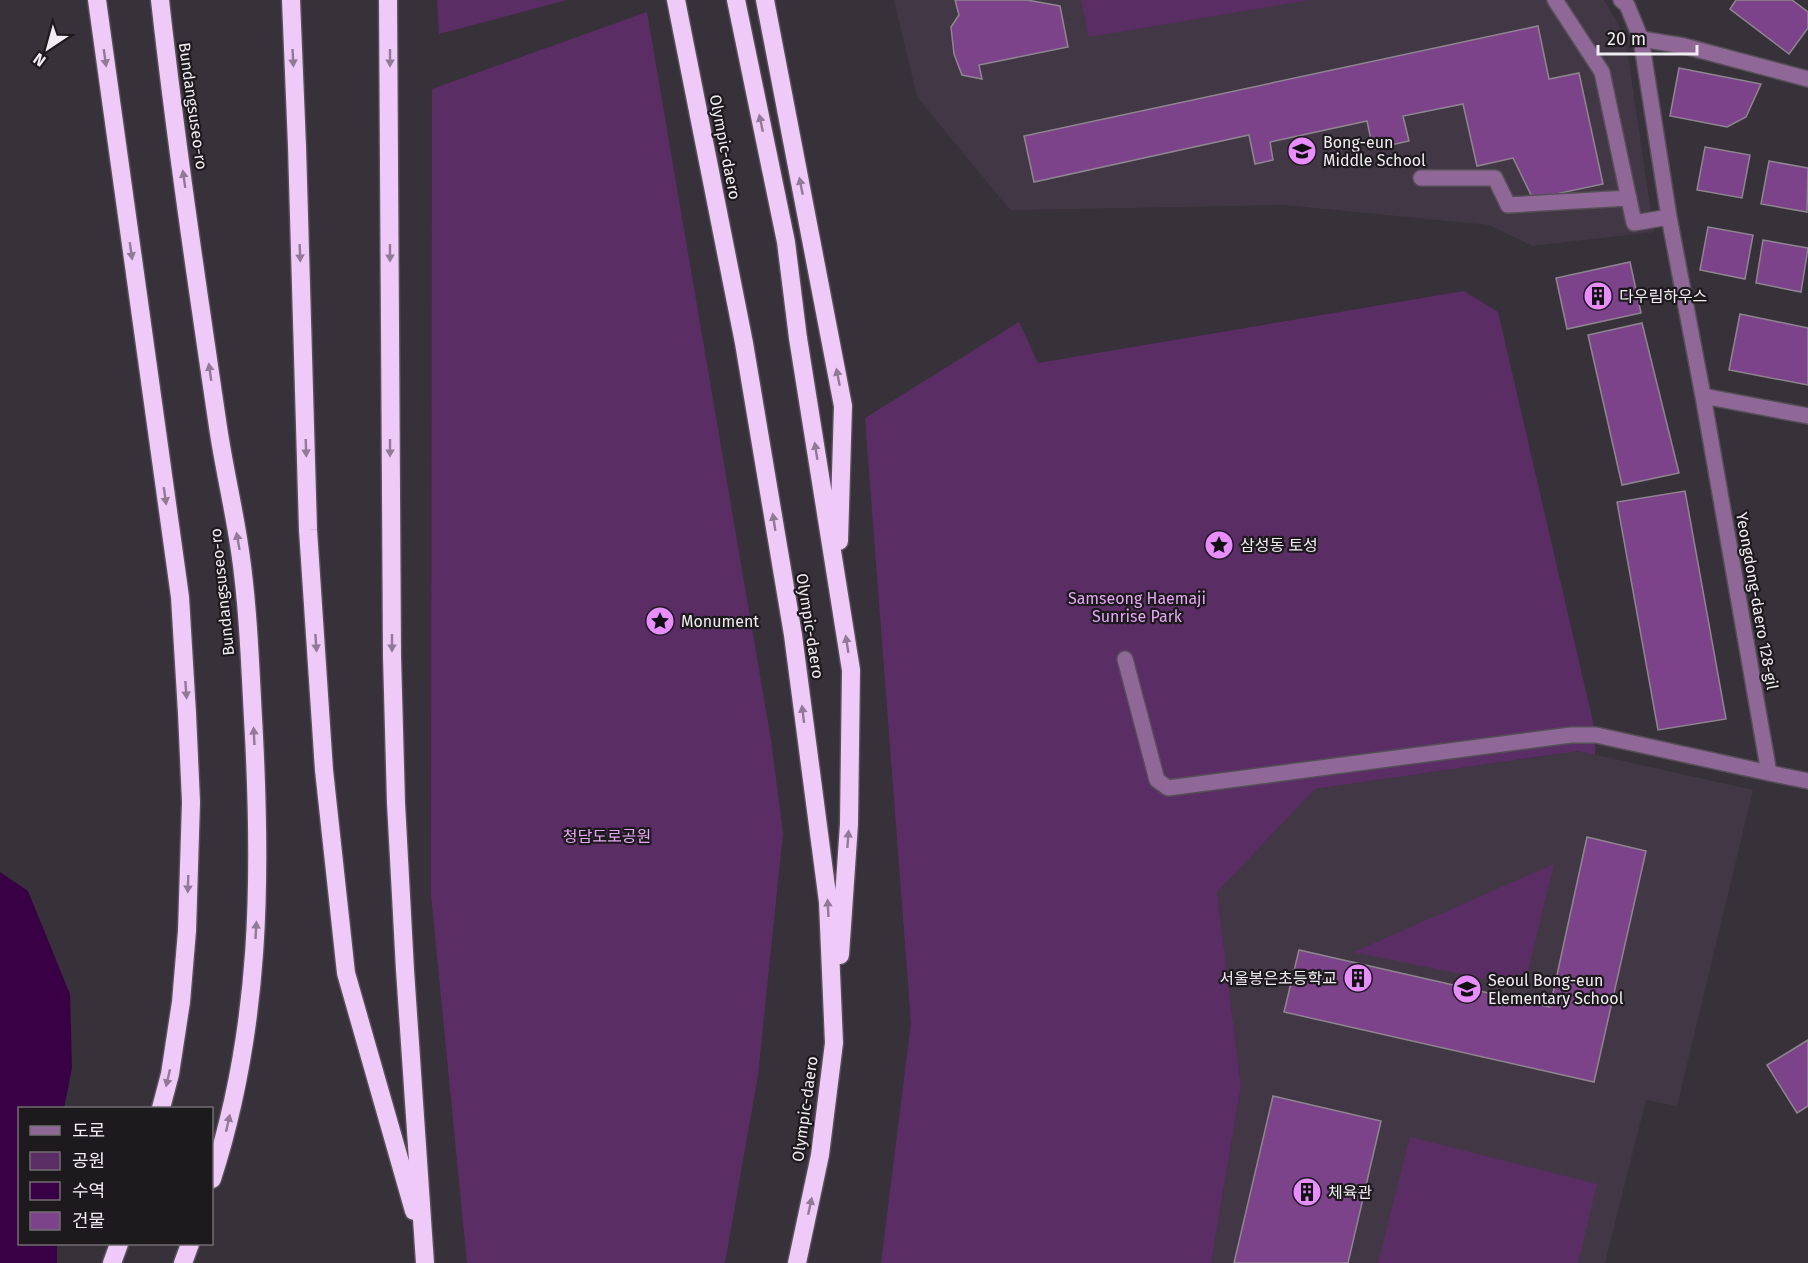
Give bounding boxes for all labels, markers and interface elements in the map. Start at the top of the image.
north arrow [18,18,78,78]
scale bar [1598,18,1697,56]
text: 20 m [1607,28,1646,50]
street label: Bundangsuseo-ro [175,41,211,171]
text: N [30,49,49,71]
one-way arrow [101,49,110,68]
one-way arrow [289,49,298,68]
one-way arrow [385,49,395,68]
street label: Olympic-daero [706,93,744,201]
one-way arrow [756,114,765,133]
place label: Bong-eun Middle School [1323,133,1426,170]
school or university icon: Bong-eun Middle School [1286,135,1318,167]
one-way arrow [179,169,188,188]
one-way arrow [796,176,805,195]
one-way arrow [127,242,136,261]
one-way arrow [296,244,305,263]
one-way arrow [385,244,395,263]
building icon: 다우림하우스 [1582,280,1614,312]
place label: 다우림하우스 [1619,287,1707,306]
one-way arrow [206,363,215,382]
one-way arrow [833,368,842,387]
one-way arrow [301,439,311,458]
one-way arrow [385,439,395,458]
one-way arrow [812,442,821,461]
one-way arrow [161,486,170,505]
street label: Yeongdong-daero 128-gil [1732,511,1782,692]
one-way arrow [769,512,778,531]
street label: Bundangsuseo-ro [206,527,238,657]
place icon: 삼성동 토성 [1203,529,1235,561]
one-way arrow [233,532,242,551]
place label: 삼성동 토성 [1240,536,1318,555]
street label: Olympic-daero [792,572,828,680]
park label: Samseong Haemaji Sunrise Park [1068,589,1206,626]
place icon: Monument [644,605,676,637]
place label: Monument [681,612,759,631]
one-way arrow [311,633,321,652]
one-way arrow [387,634,396,653]
one-way arrow [843,634,852,653]
one-way arrow [181,680,191,699]
one-way arrow [799,705,808,724]
one-way arrow [249,726,258,745]
park label: 청담도로공원 [563,827,651,846]
one-way arrow [844,829,853,848]
one-way arrow [184,875,193,894]
one-way arrow [823,898,833,917]
one-way arrow [251,921,260,940]
building icon: 서울봉은초등학교 [1342,962,1374,994]
place label: 서울봉은초등학교 [1219,969,1337,988]
place label: Seoul Bong-eun Elementary School [1488,971,1624,1008]
school or university icon: Seoul Bong-eun Elementary School [1451,973,1483,1005]
street label: Olympic-daero [788,1055,822,1163]
one-way arrow [163,1069,173,1087]
legend [18,1107,213,1245]
one-way arrow [223,1114,233,1132]
text: 도로 [72,1120,105,1142]
text: 공원 [72,1150,105,1172]
building icon: 체육관 [1291,1176,1323,1208]
text: 수역 [72,1180,105,1202]
place label: 체육관 [1328,1183,1372,1202]
one-way arrow [805,1197,815,1215]
text: 건물 [72,1210,105,1232]

